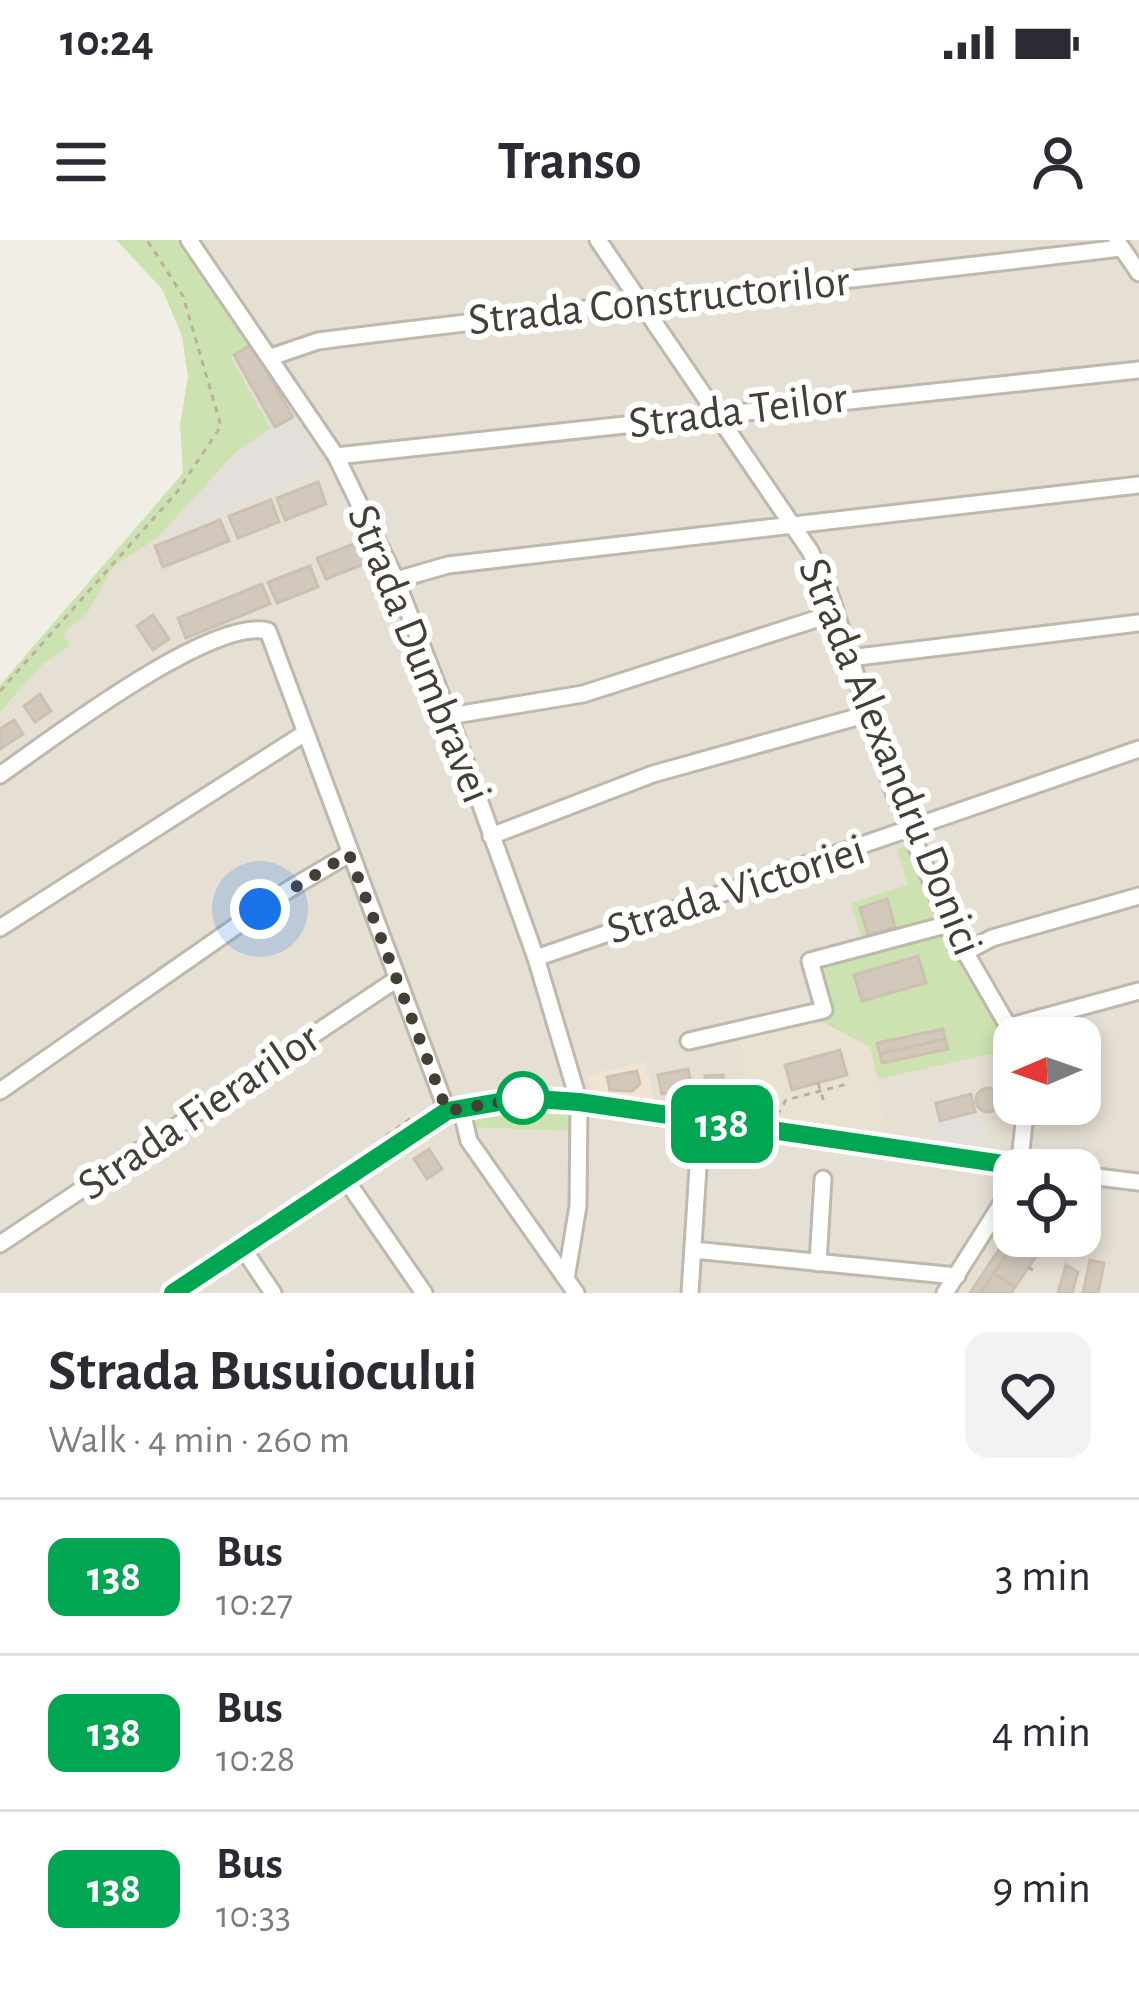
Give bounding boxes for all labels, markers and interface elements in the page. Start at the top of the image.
text: 10:24 [60,19,154,64]
icon: menu [48,129,114,195]
icon: person [1025,129,1091,195]
text: Transo [498,135,641,189]
street label: Strada Constructorilor [466,259,852,343]
street label: Strada Teilor [626,375,850,447]
street label: Strada Dumbravei [339,499,499,809]
street label: Strada Alexandru Donici [790,552,990,962]
street label: Strada Victoriei [602,827,870,953]
your location [230,879,290,939]
street label: Strada Fierarilor [70,1015,328,1209]
north arrow [993,1017,1101,1125]
map controls [993,1017,1101,1257]
unlabelled marker [498,1073,548,1123]
line badge: 138 [653,1085,791,1163]
text: 138 [695,1103,749,1145]
button: locate [993,1149,1101,1257]
button: heart [965,1332,1091,1458]
text: Strada Busuiocului [48,1343,477,1400]
text: Walk · 4 min · 260 m [48,1421,350,1460]
text: Bus [216,1530,283,1575]
text: 3 min [995,1554,1091,1599]
text: 138 [87,1556,141,1598]
text: 10:27 [216,1584,293,1623]
text: Bus [216,1686,283,1731]
text: 4 min [992,1710,1091,1755]
text: 138 [87,1712,141,1754]
text: 10:28 [216,1740,295,1779]
text: Bus [216,1842,283,1887]
text: 9 min [992,1866,1091,1911]
text: 138 [87,1868,141,1910]
text: 10:33 [216,1896,291,1935]

